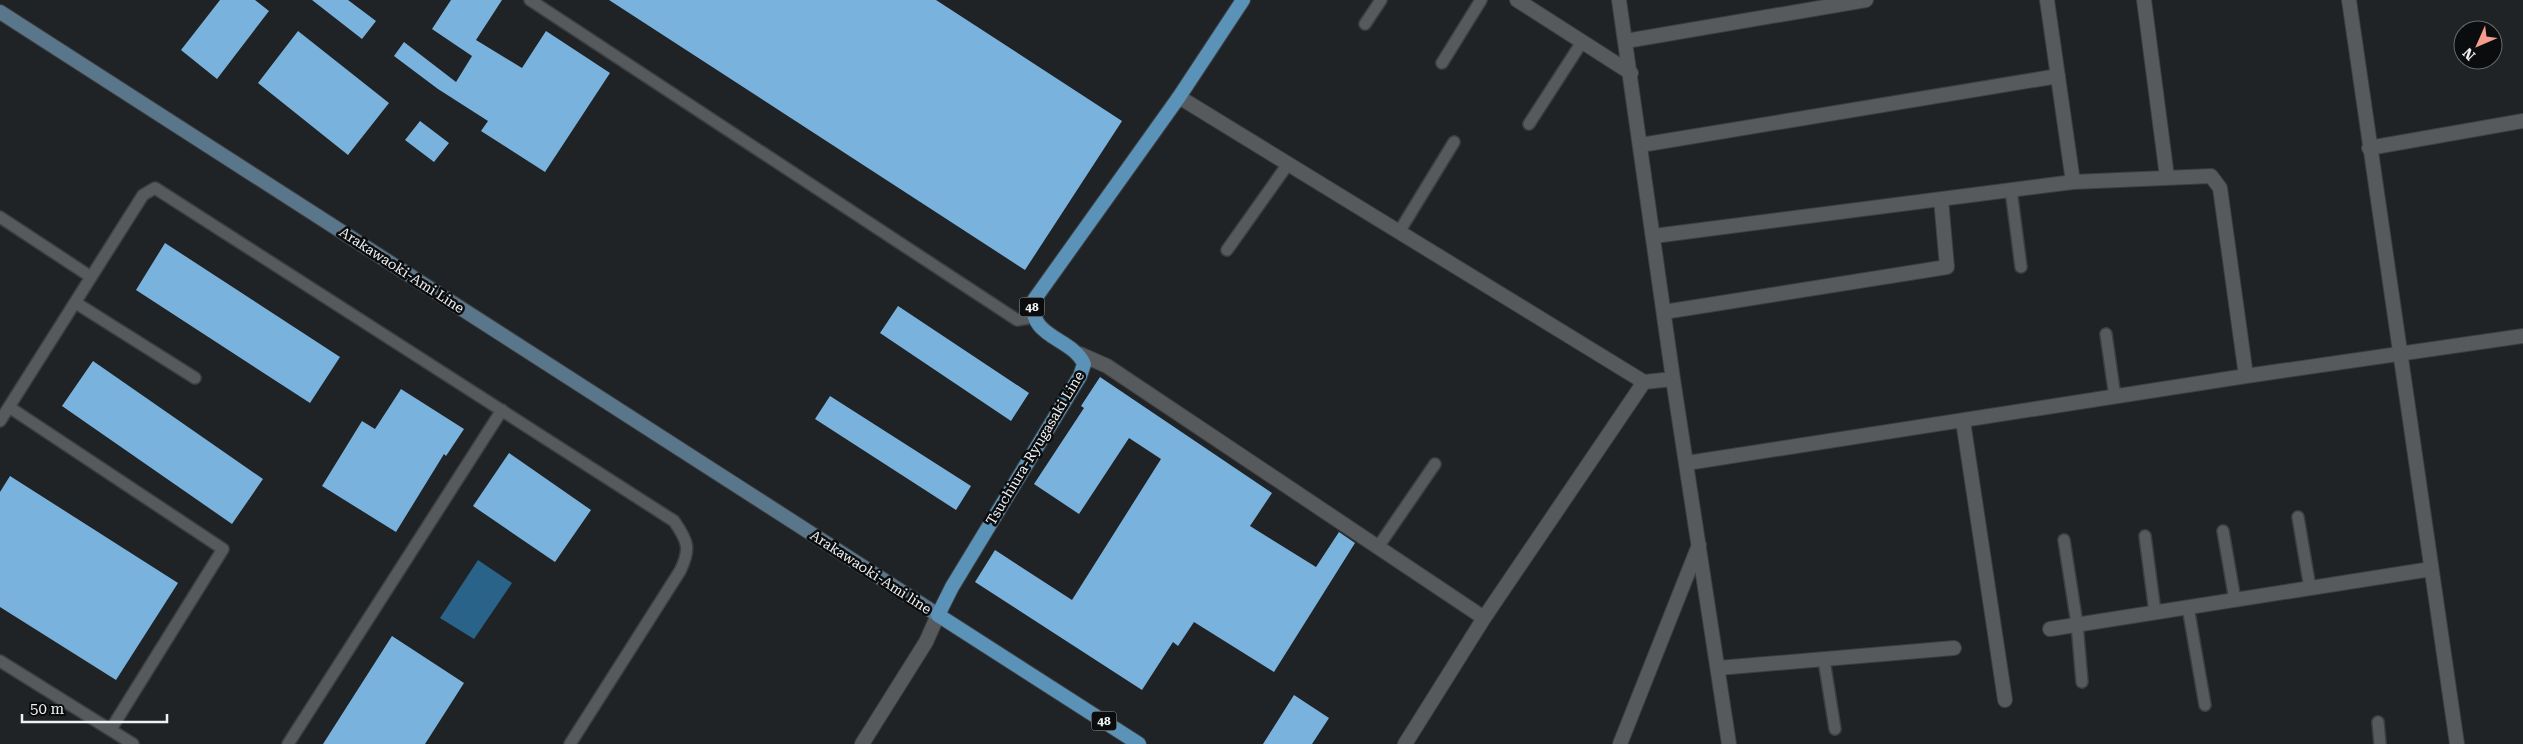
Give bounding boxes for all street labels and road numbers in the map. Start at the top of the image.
street label: Arakawaoki-Ami Line [337,224,468,316]
road number: 48 [1020,298,1044,316]
street label: Tsuchiura-Ryugasaki Line [983,368,1087,528]
street label: Arakawaoki-Ami line [807,527,935,617]
road number: 48 [1092,711,1116,730]

